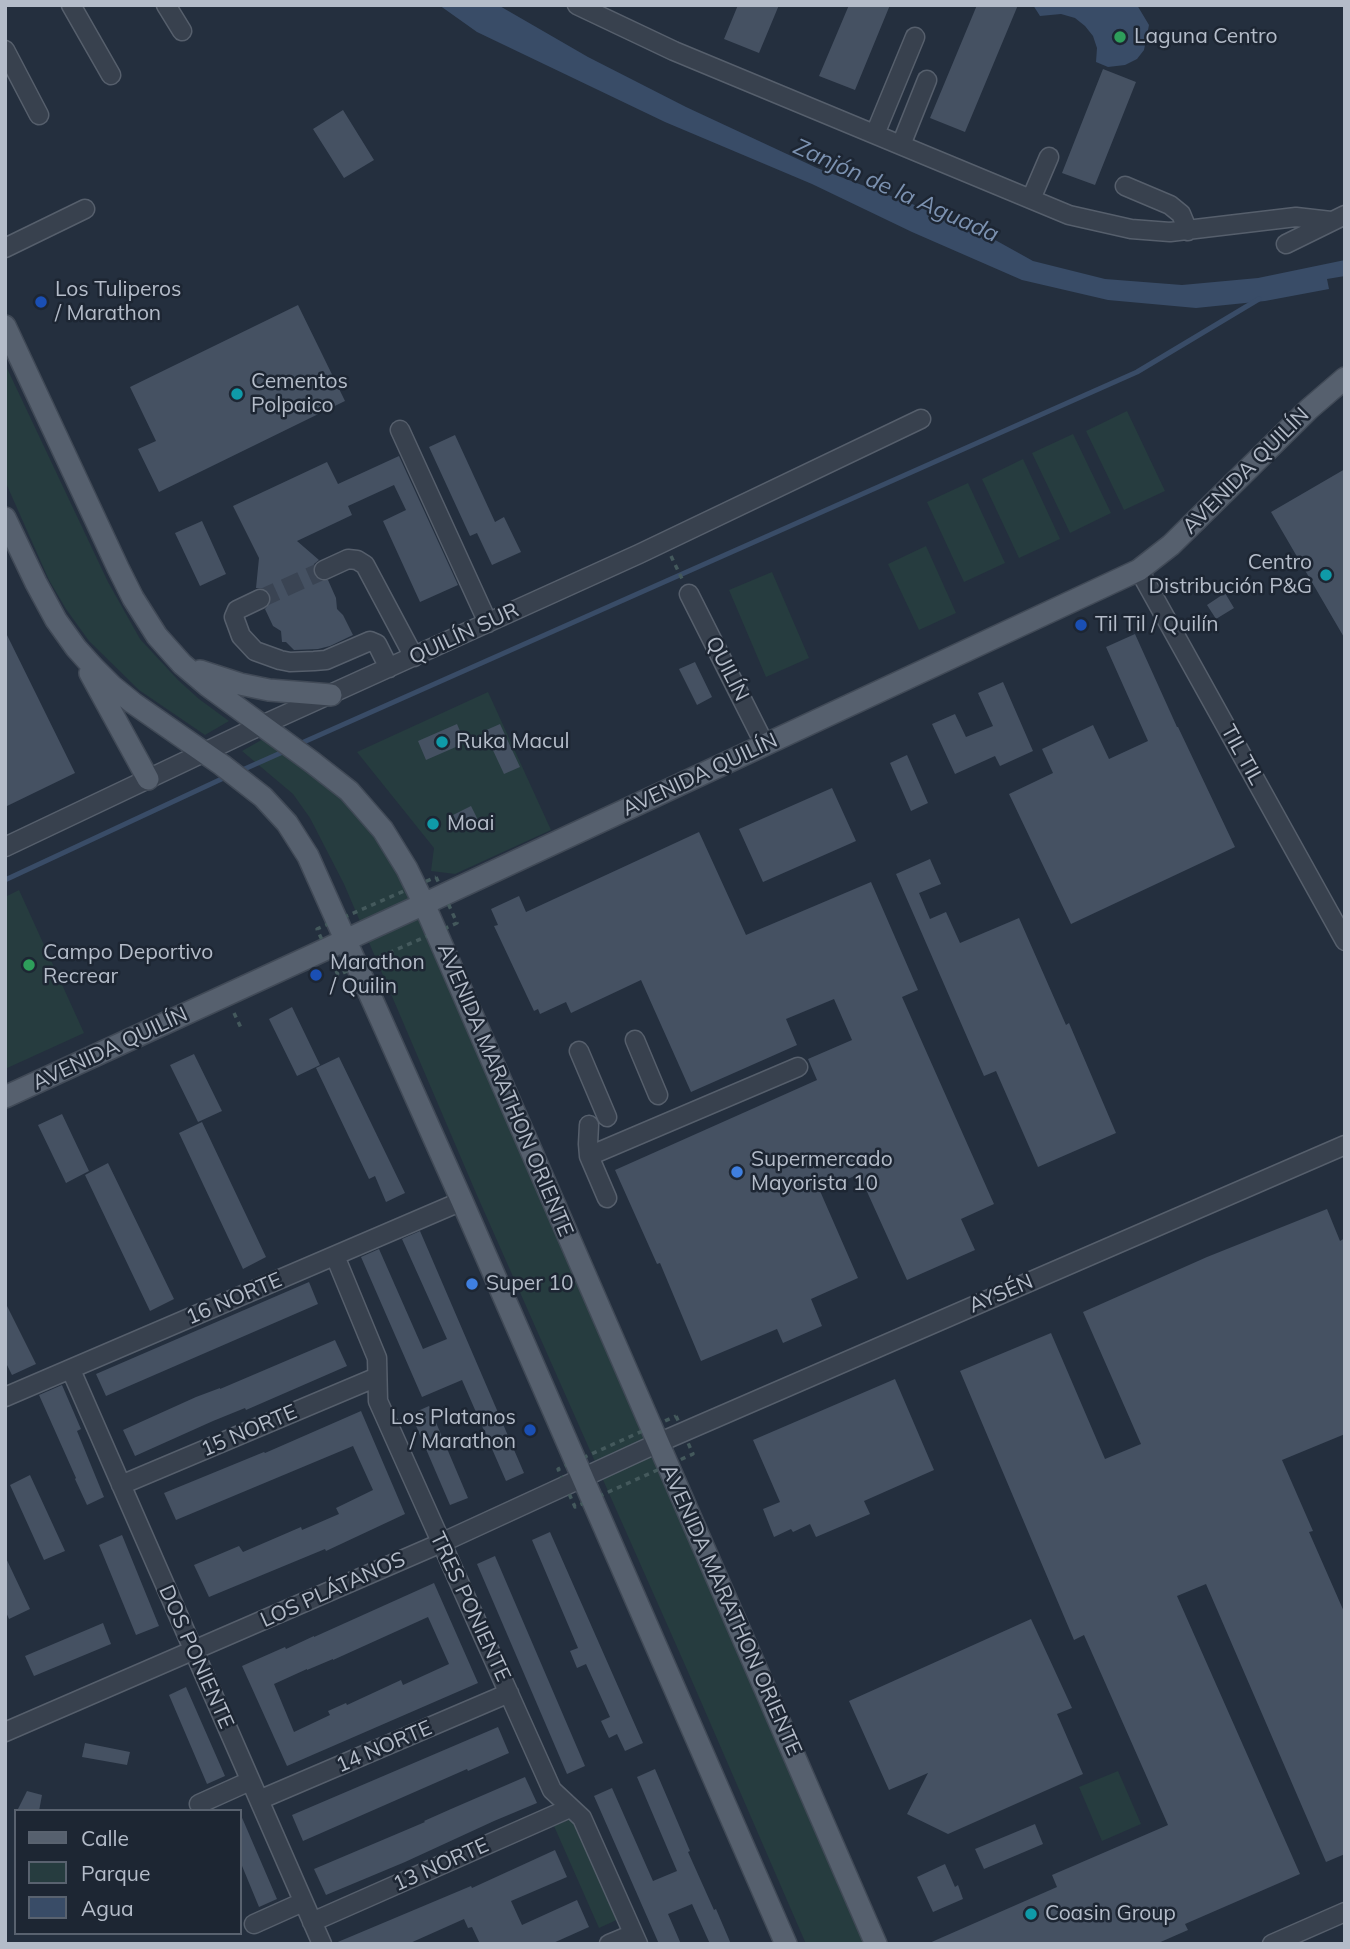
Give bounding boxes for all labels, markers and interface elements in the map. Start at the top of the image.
place label: Laguna Centro [1134,24,1277,50]
marker: Laguna Centro [1112,29,1128,45]
water label: Zanjón de la Aguada [789,133,1003,249]
place label: Los Tuliperos / Marathon [55,277,181,327]
marker: Los Tuliperos / Marathon [33,294,49,310]
place label: Cementos Polpaico [251,369,348,419]
marker: Cementos Polpaico [229,386,245,402]
street label: AVENIDA QUILÍN [1178,403,1314,539]
place label: Centro Distribución P&G [1148,550,1312,600]
marker: Centro Distribución P&G [1318,567,1334,583]
street label: QUILÍN SUR [405,598,523,670]
place label: Til Til / Quilín [1095,612,1218,638]
marker: Til Til / Quilín [1073,617,1089,633]
street label: QUILÍN [700,632,754,706]
street label: TIL TIL [1215,721,1269,789]
street label: AVENIDA QUILÍN [618,728,782,822]
place label: Ruka Macul [456,729,570,755]
marker: Ruka Macul [434,734,450,750]
place label: Moai [447,811,495,837]
marker: Moai [425,816,441,832]
place label: Campo Deportivo Recrear [43,940,213,990]
street label: AVENIDA MARATHON ORIENTE [432,940,578,1240]
place label: Marathon / Quilin [330,950,425,1000]
marker: Campo Deportivo Recrear [21,957,37,973]
marker: Marathon / Quilin [308,967,324,983]
street label: AVENIDA QUILÍN [28,1002,192,1096]
place label: Supermercado Mayorista 10 [751,1147,893,1197]
marker: Supermercado Mayorista 10 [729,1164,745,1180]
street label: 16 NORTE [182,1268,286,1330]
street label: AYSÉN [965,1269,1037,1319]
place label: Super 10 [486,1271,574,1297]
marker: Super 10 [464,1276,480,1292]
street label: 15 NORTE [197,1400,301,1462]
place label: Los Platanos / Marathon [391,1405,516,1455]
marker: Los Platanos / Marathon [522,1422,538,1438]
street label: AVENIDA MARATHON ORIENTE [655,1461,807,1759]
street label: TRES PONIENTE [424,1528,516,1686]
street label: LOS PLÁTANOS [257,1547,409,1633]
street label: DOS PONIENTE [153,1581,239,1733]
street label: 14 NORTE [332,1716,436,1778]
legend [14,1809,242,1935]
text: Calle [81,1825,129,1851]
street label: 13 NORTE [389,1833,493,1897]
text: Parque [81,1860,150,1886]
text: Agua [81,1895,134,1921]
place label: Coasin Group [1045,1901,1176,1927]
marker: Coasin Group [1023,1906,1039,1922]

